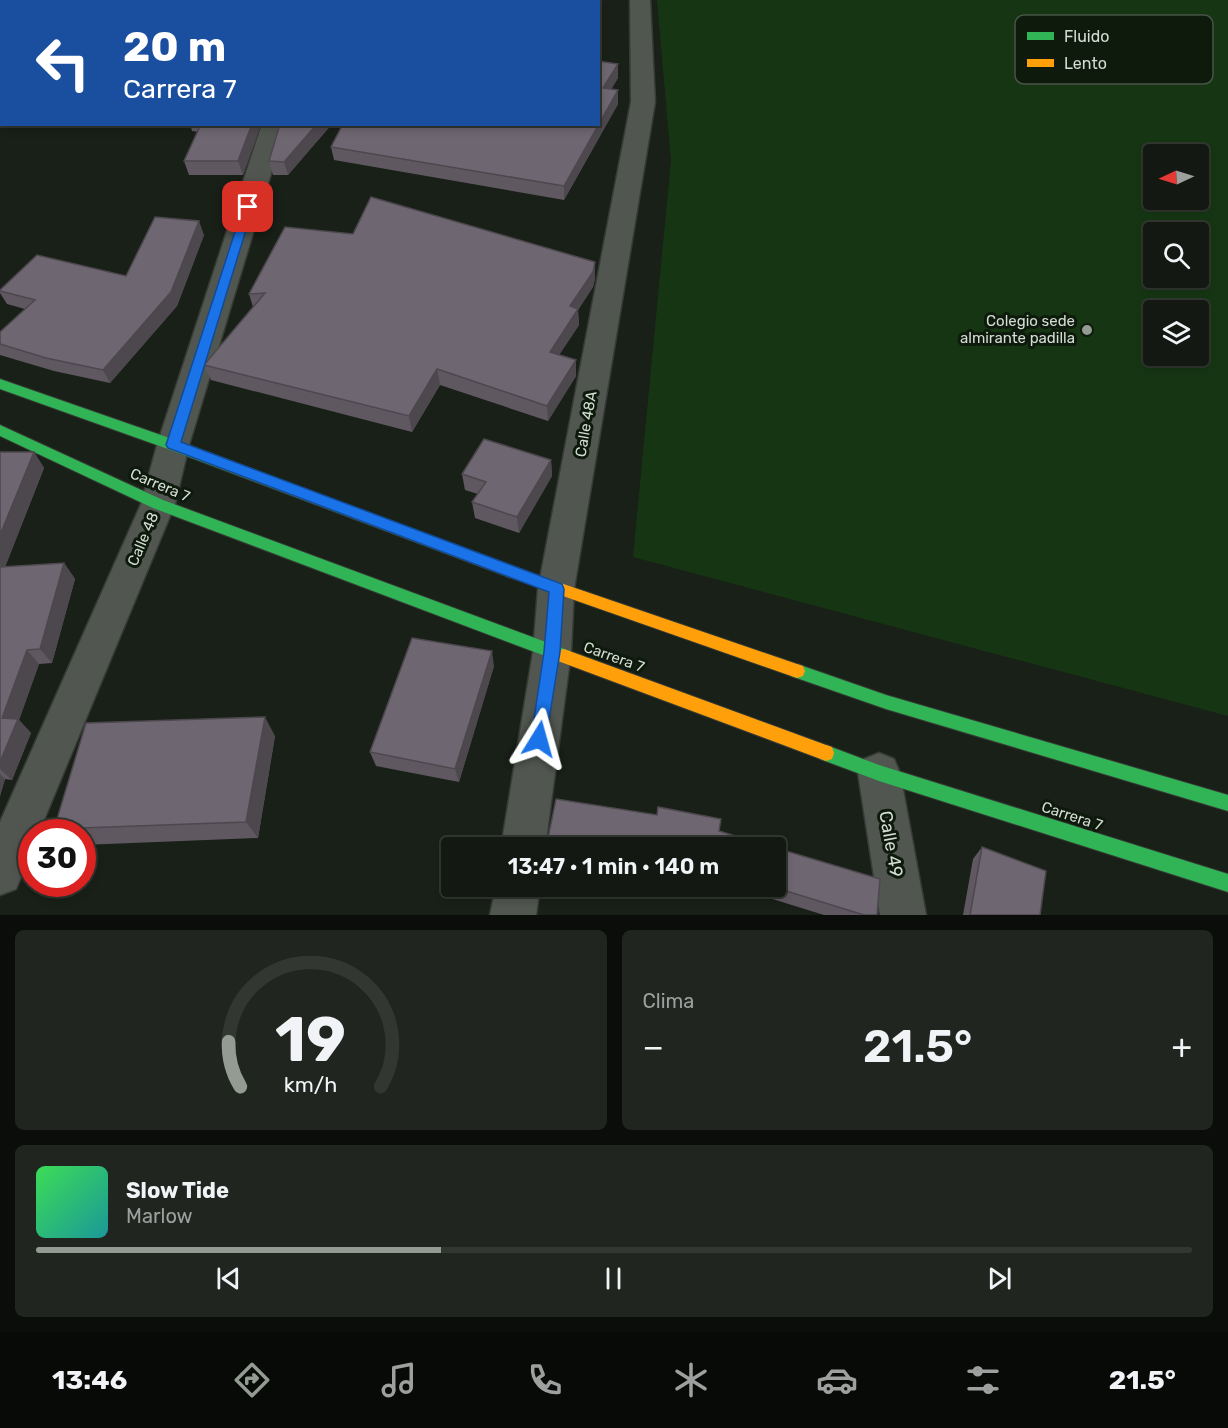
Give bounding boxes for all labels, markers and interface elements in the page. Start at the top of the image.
legend [1015,15,1213,84]
text: 20 m [123,22,226,72]
icon: left [24,24,102,102]
text: Fluido [1064,27,1109,46]
text: Lento [1064,54,1107,73]
text: Carrera 7 [123,73,237,105]
north arrow [1143,144,1209,210]
map controls [1143,144,1209,366]
pin [222,181,273,232]
icon: arrive [231,190,264,223]
button: search [1143,222,1209,288]
button: layers [1143,300,1209,366]
place label: Colegio sede almirante padilla [960,312,1075,347]
marker: Colegio sede almirante padilla [1080,323,1094,337]
street label: Calle 48A [571,390,601,458]
street label: Carrera 7 [127,464,193,506]
street label: Calle 48 [124,509,162,569]
street label: Carrera 7 [581,638,647,676]
position arrow [507,707,571,771]
street label: Carrera 7 [1039,798,1105,834]
street label: Calle 49 [874,809,908,879]
speed limit sign: 30 [18,819,96,897]
text: 13:47 · 1 min · 140 m [508,853,719,880]
text: Clima [643,989,694,1013]
text: 19 [275,1003,346,1077]
text: 21.5° [863,1020,972,1073]
text: − [643,1027,664,1066]
text: + [1171,1027,1192,1066]
text: km/h [284,1072,338,1097]
text: Slow Tide [126,1177,229,1204]
text: Marlow [126,1204,193,1228]
icon: previous [212,1262,245,1295]
icon: pause [597,1262,630,1295]
icon: next [983,1262,1016,1295]
icon: directions [231,1359,273,1401]
icon: music [378,1359,420,1401]
icon: phone [524,1359,566,1401]
icon: climate [670,1359,712,1401]
icon: car [816,1359,858,1401]
icon: filters [962,1359,1004,1401]
text: 13:46 [52,1364,127,1396]
text: 21.5° [1109,1364,1176,1396]

